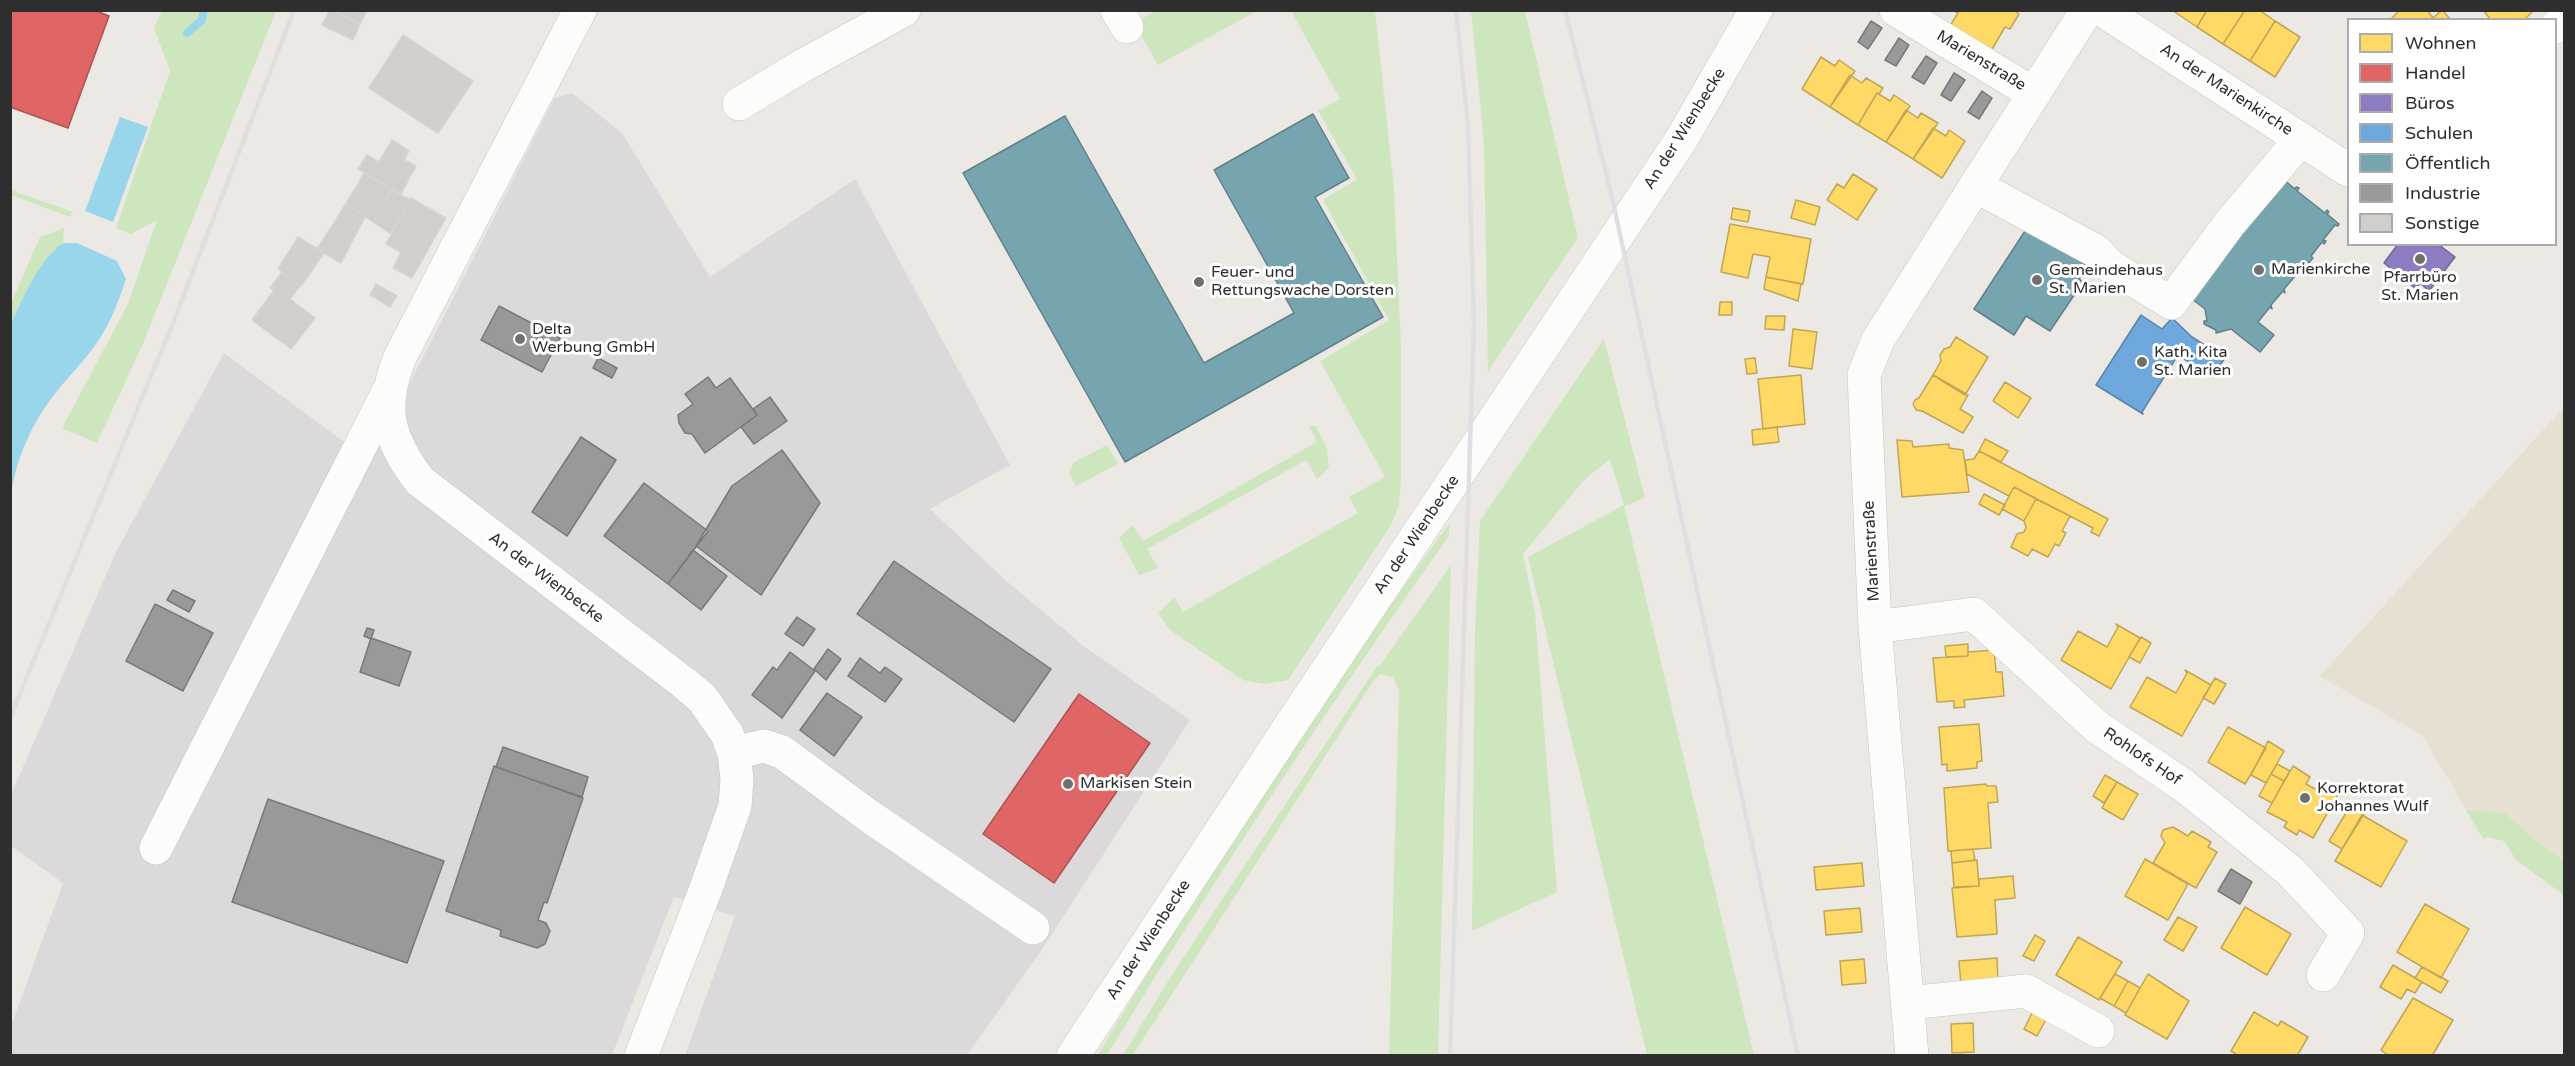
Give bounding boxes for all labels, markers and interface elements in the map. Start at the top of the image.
legend [2347,18,2557,246]
street label: Marienstraße [1933,27,2029,95]
text: Wohnen [2405,32,2476,54]
street label: An der Marienkirche [2156,40,2296,140]
text: Handel [2405,62,2466,84]
street label: An der Wienbecke [1640,65,1730,193]
text: Büros [2405,92,2455,114]
text: Schulen [2405,122,2473,144]
text: Öffentlich [2405,152,2490,174]
text: Industrie [2405,182,2480,204]
text: Sonstige [2405,212,2479,234]
marker: Pfarrbüro St. Marien [2413,252,2427,266]
place label: Marienkirche [2271,260,2370,280]
place label: Gemeindehaus St. Marien [2049,261,2163,299]
place label: Feuer- und Rettungswache Dorsten [1211,263,1394,301]
marker: Marienkirche [2252,263,2266,277]
place label: Pfarrbüro St. Marien [2381,268,2459,306]
marker: Gemeindehaus St. Marien [2030,273,2044,287]
marker: Feuer- und Rettungswache Dorsten [1192,275,1206,289]
place label: Delta Werbung GmbH [532,320,655,358]
marker: Delta Werbung GmbH [513,332,527,346]
place label: Kath. Kita St. Marien [2154,343,2231,381]
marker: Kath. Kita St. Marien [2135,355,2149,369]
street label: An der Wienbecke [1370,472,1464,598]
street label: Marienstraße [1860,500,1884,602]
street label: An der Wienbecke [485,528,607,628]
street label: Rohlofs Hof [2099,724,2185,790]
place label: Markisen Stein [1080,774,1192,794]
marker: Markisen Stein [1061,777,1075,791]
place label: Korrektorat Johannes Wulf [2317,779,2429,817]
marker: Korrektorat Johannes Wulf [2298,791,2312,805]
street label: An der Wienbecke [1103,876,1195,1004]

